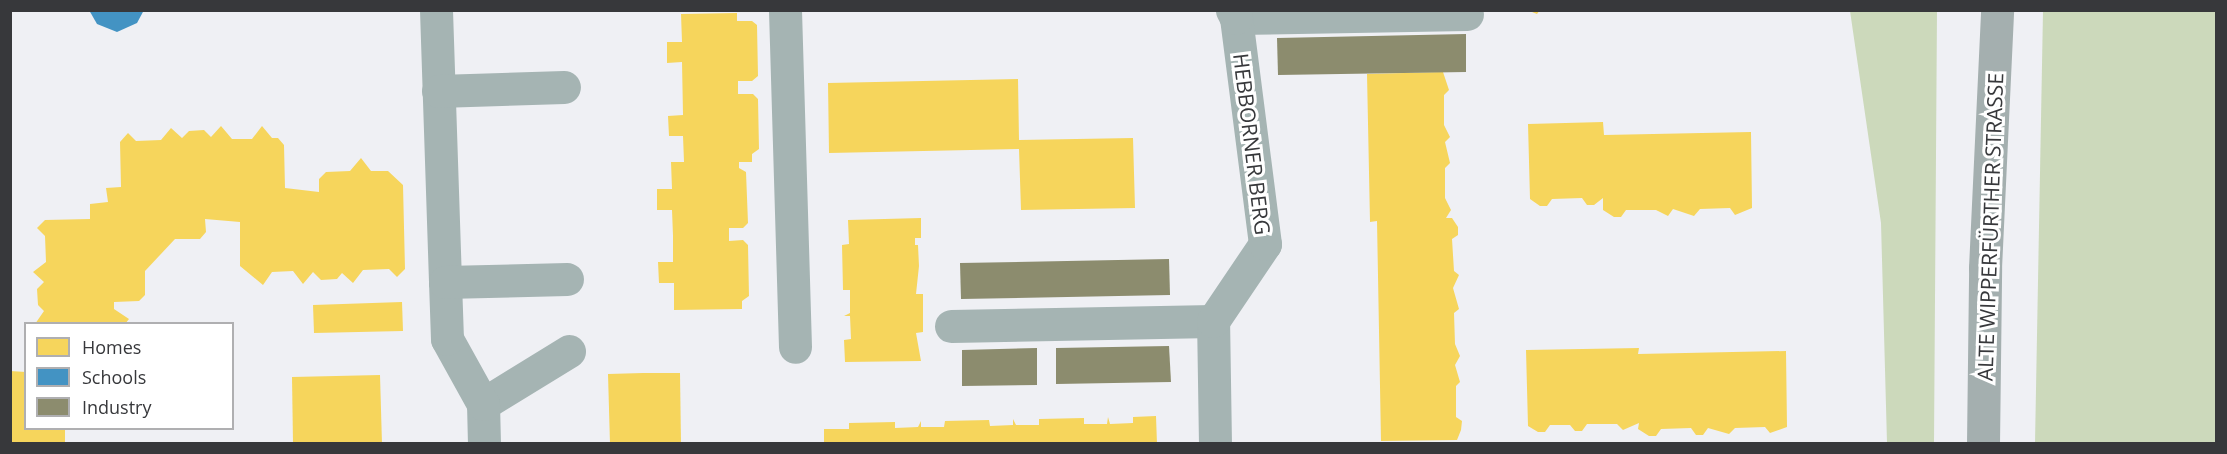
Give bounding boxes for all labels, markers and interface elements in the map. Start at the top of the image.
street label: HEBBORNER BERG [1228,52,1276,236]
street label: ALTE WIPPERFÜRTHER STRASSE [1972,72,2008,382]
legend [24,322,234,430]
text: Homes [82,335,141,359]
text: Schools [82,365,146,389]
text: Industry [82,395,152,419]

